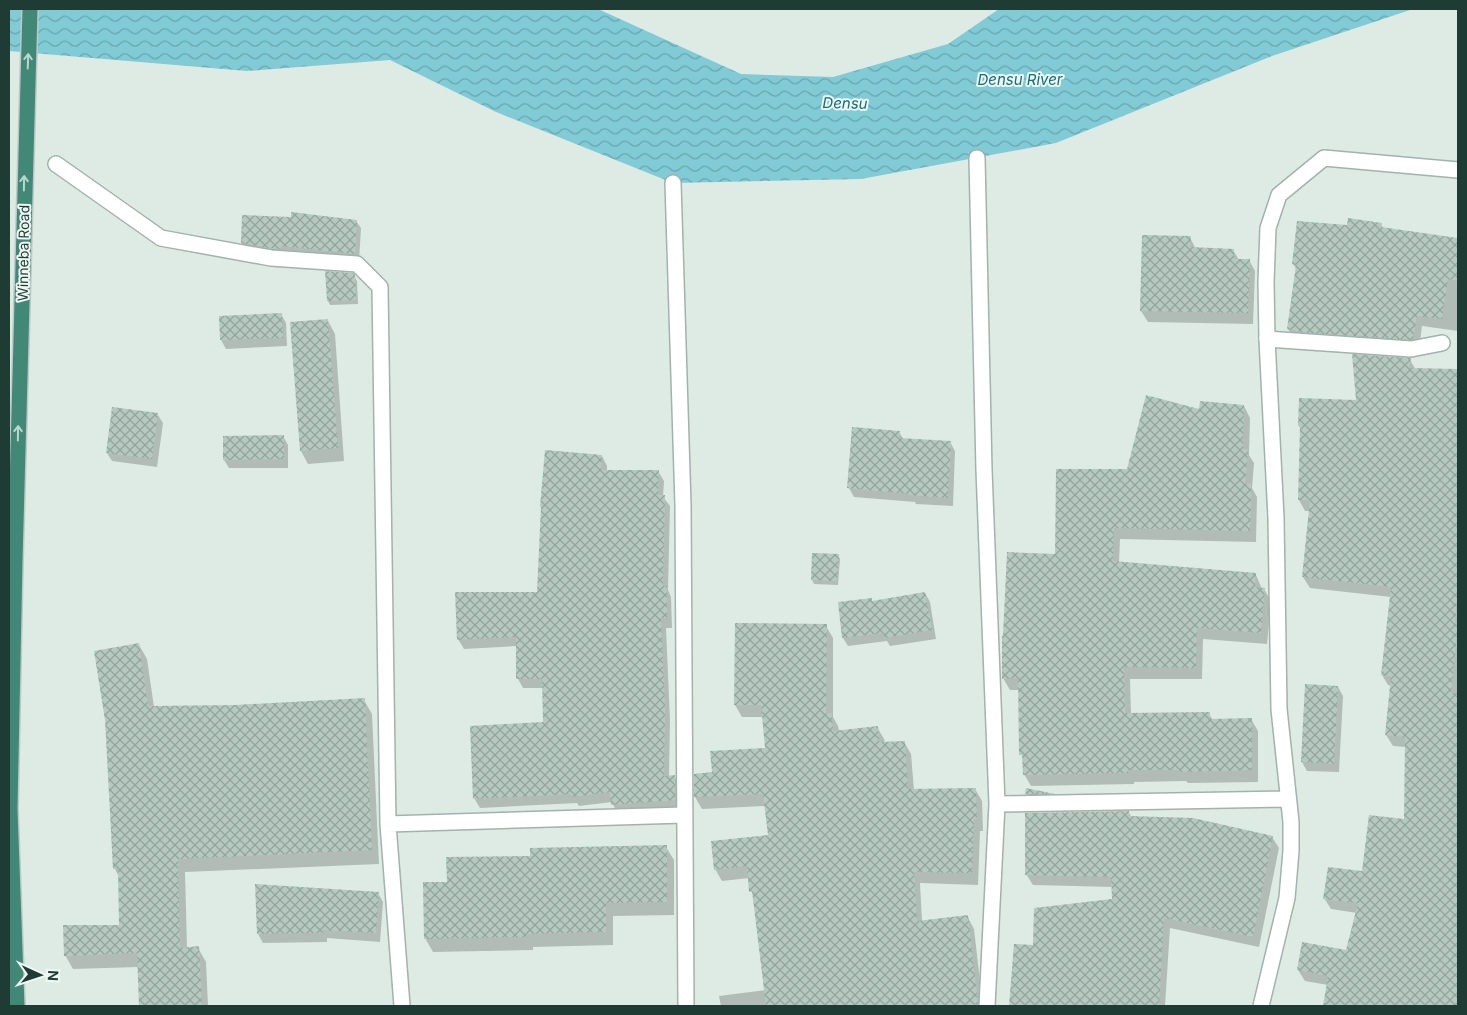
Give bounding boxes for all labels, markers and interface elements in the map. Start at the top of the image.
one-way arrow [23,53,33,70]
water label: Densu River [977,70,1063,89]
water label: Densu [822,93,868,113]
one-way arrow [20,175,29,191]
street label: Winneba Road [14,205,32,301]
one-way arrow [13,425,23,441]
north arrow [15,950,65,1000]
text: N [45,970,62,981]

